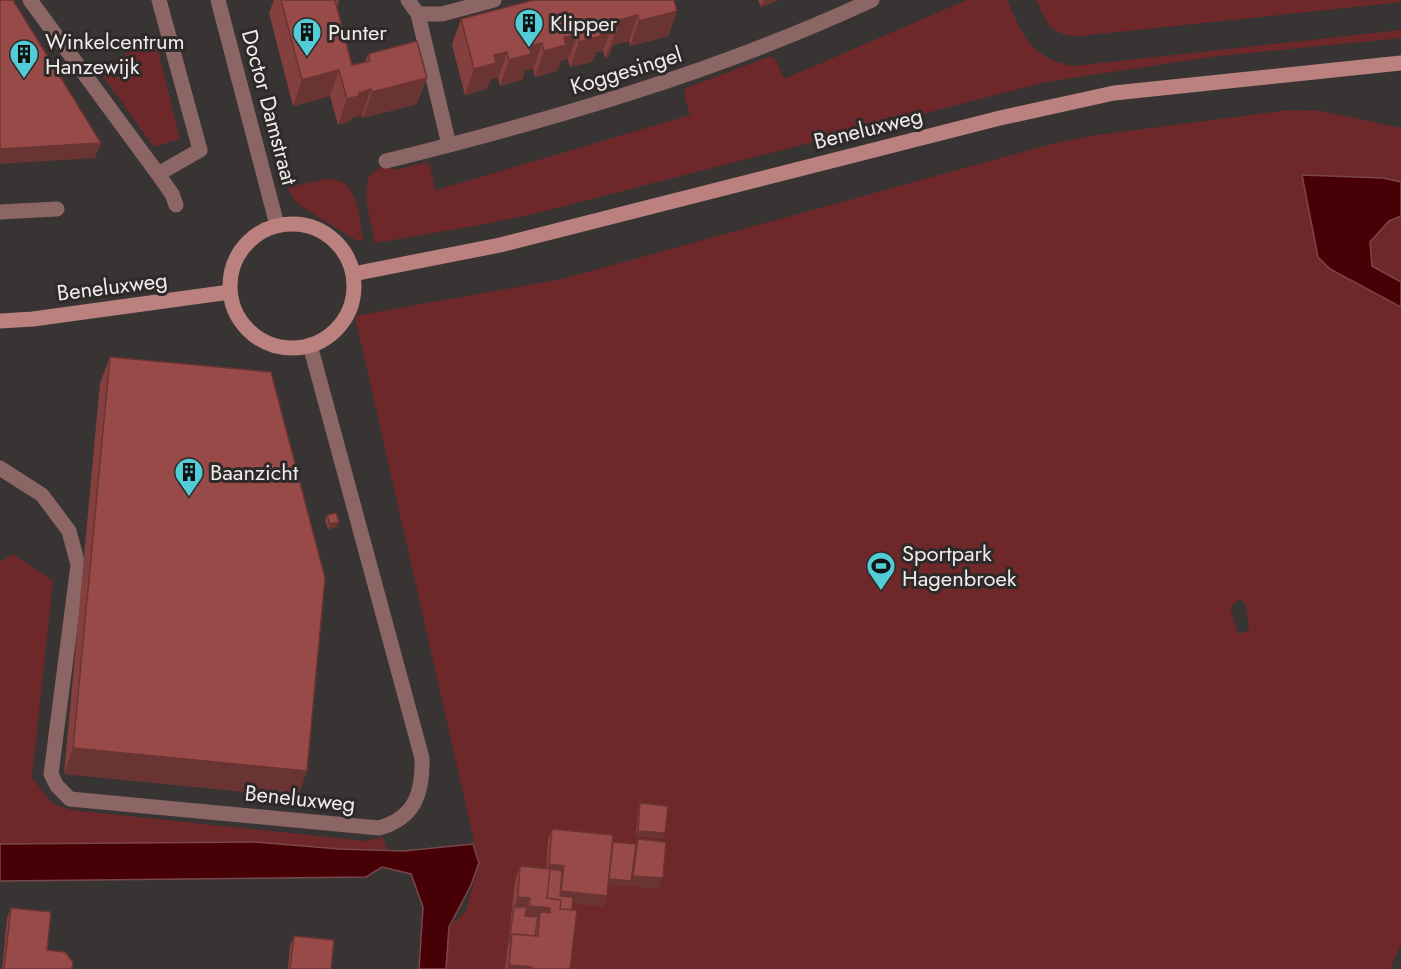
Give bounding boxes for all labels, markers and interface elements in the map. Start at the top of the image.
building icon: Klipper [513,7,545,49]
place label: Klipper [550,7,618,39]
building icon: Punter [291,16,323,58]
place label: Punter [328,16,387,48]
place label: Winkelcentrum Hanzewijk [45,25,185,82]
street label: Doctor Damstraat [234,26,306,189]
building icon: Winkelcentrum Hanzewijk [8,38,40,80]
street label: Koggesingel [566,38,686,102]
street label: Beneluxweg [810,99,926,157]
street label: Beneluxweg [55,263,169,309]
building icon: Baanzicht [173,456,205,498]
place label: Baanzicht [210,456,299,488]
place label: Sportpark Hagenbroek [902,537,1017,594]
sports icon: Sportpark Hagenbroek [865,550,897,592]
street label: Beneluxweg [243,776,357,820]

